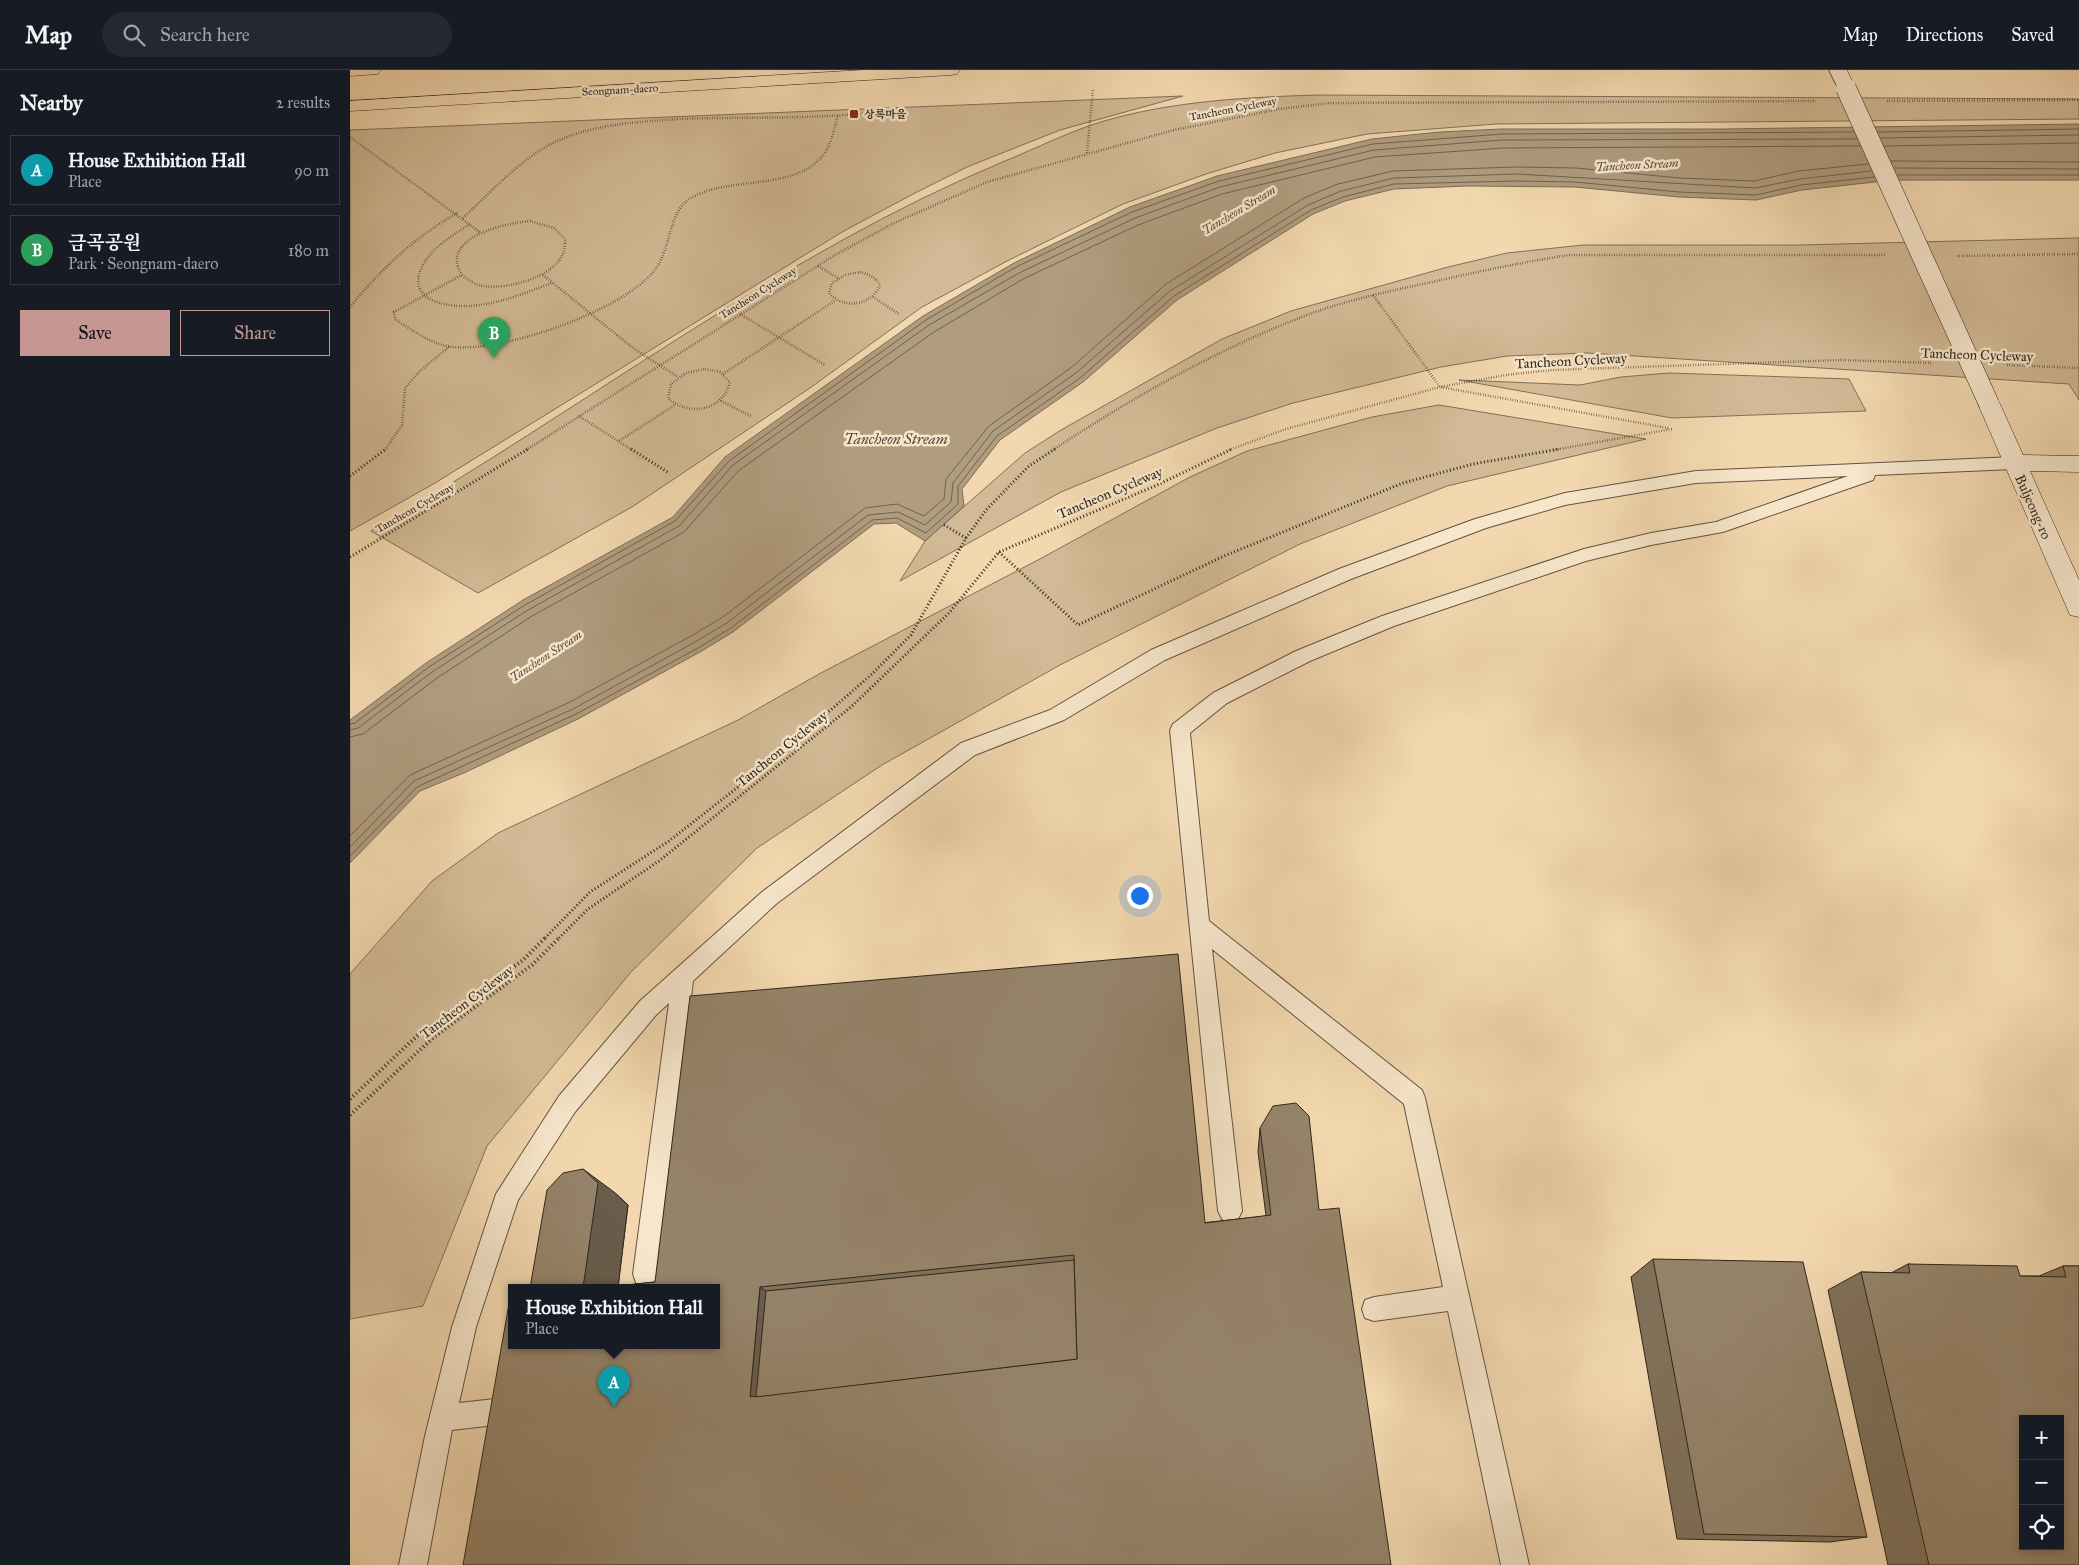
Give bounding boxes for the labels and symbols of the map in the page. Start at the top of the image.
street label: Seongnam-daero [582,81,659,98]
street label: Tancheon Cycleway [1188,94,1278,124]
marker: 상록마을 [848,108,860,120]
place label: 상록마을 [864,108,907,121]
water label: Tancheon Stream [1595,156,1679,174]
water label: Tancheon Stream [1200,183,1278,237]
street label: Tancheon Cycleway [717,264,800,322]
pin: B [478,317,510,358]
street label: Tancheon Cycleway [1921,345,2034,365]
street label: Tancheon Cycleway [1514,350,1628,372]
water label: Tancheon Stream [844,430,948,448]
street label: Tancheon Cycleway [1055,463,1165,523]
street label: Buljeong-ro [2011,472,2055,542]
street label: Tancheon Cycleway [374,480,457,536]
water label: Tancheon Stream [507,627,585,684]
street label: Tancheon Cycleway [733,707,831,791]
your location [1127,883,1153,909]
street label: Tancheon Cycleway [417,961,517,1043]
pin: A [598,1366,630,1407]

